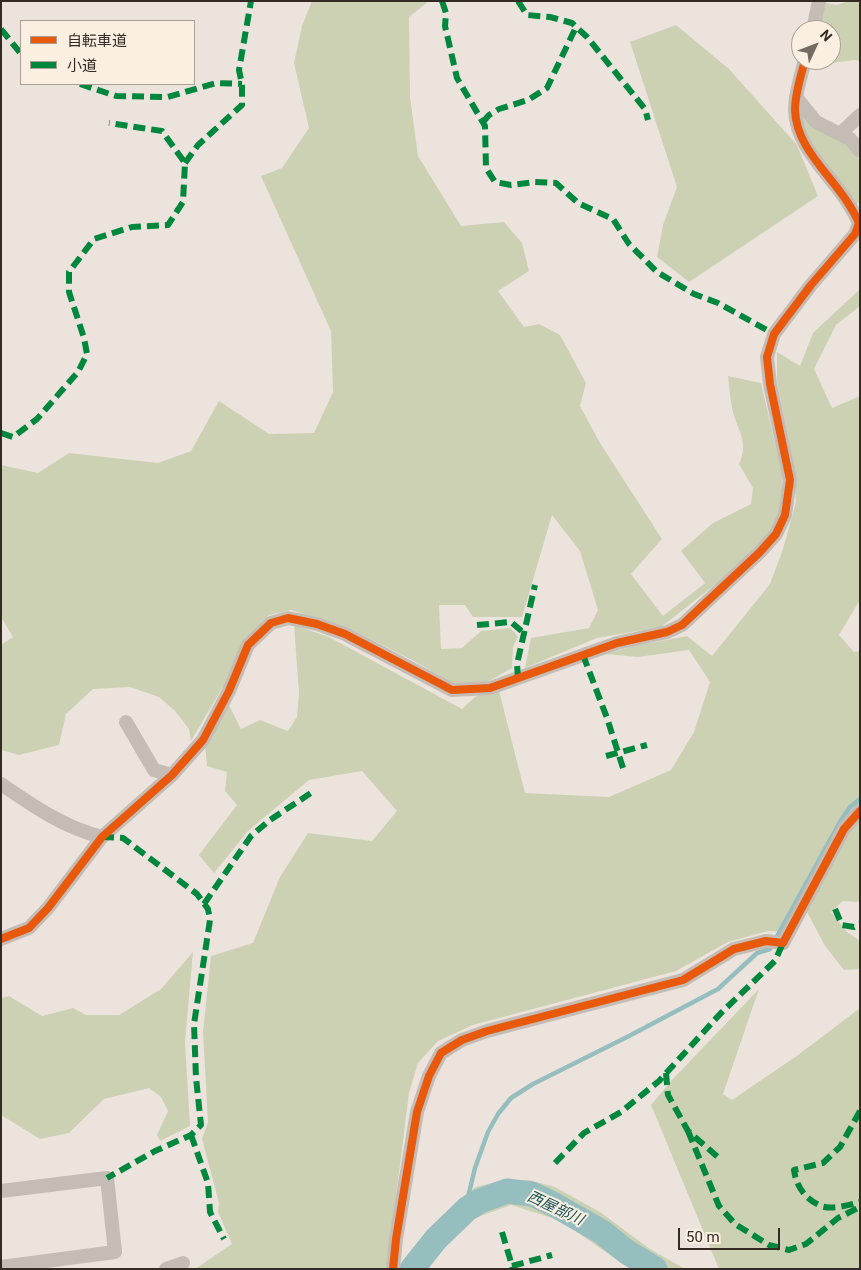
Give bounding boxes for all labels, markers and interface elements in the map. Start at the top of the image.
legend [20,20,195,85]
north arrow [791,20,841,70]
text: N [817,26,835,45]
text: 自転車道 [67,32,127,50]
text: 小道 [67,57,97,75]
water label: 西屋部川 [524,1188,586,1230]
scale bar [681,1218,784,1250]
text: 50 m [686,1228,720,1246]

